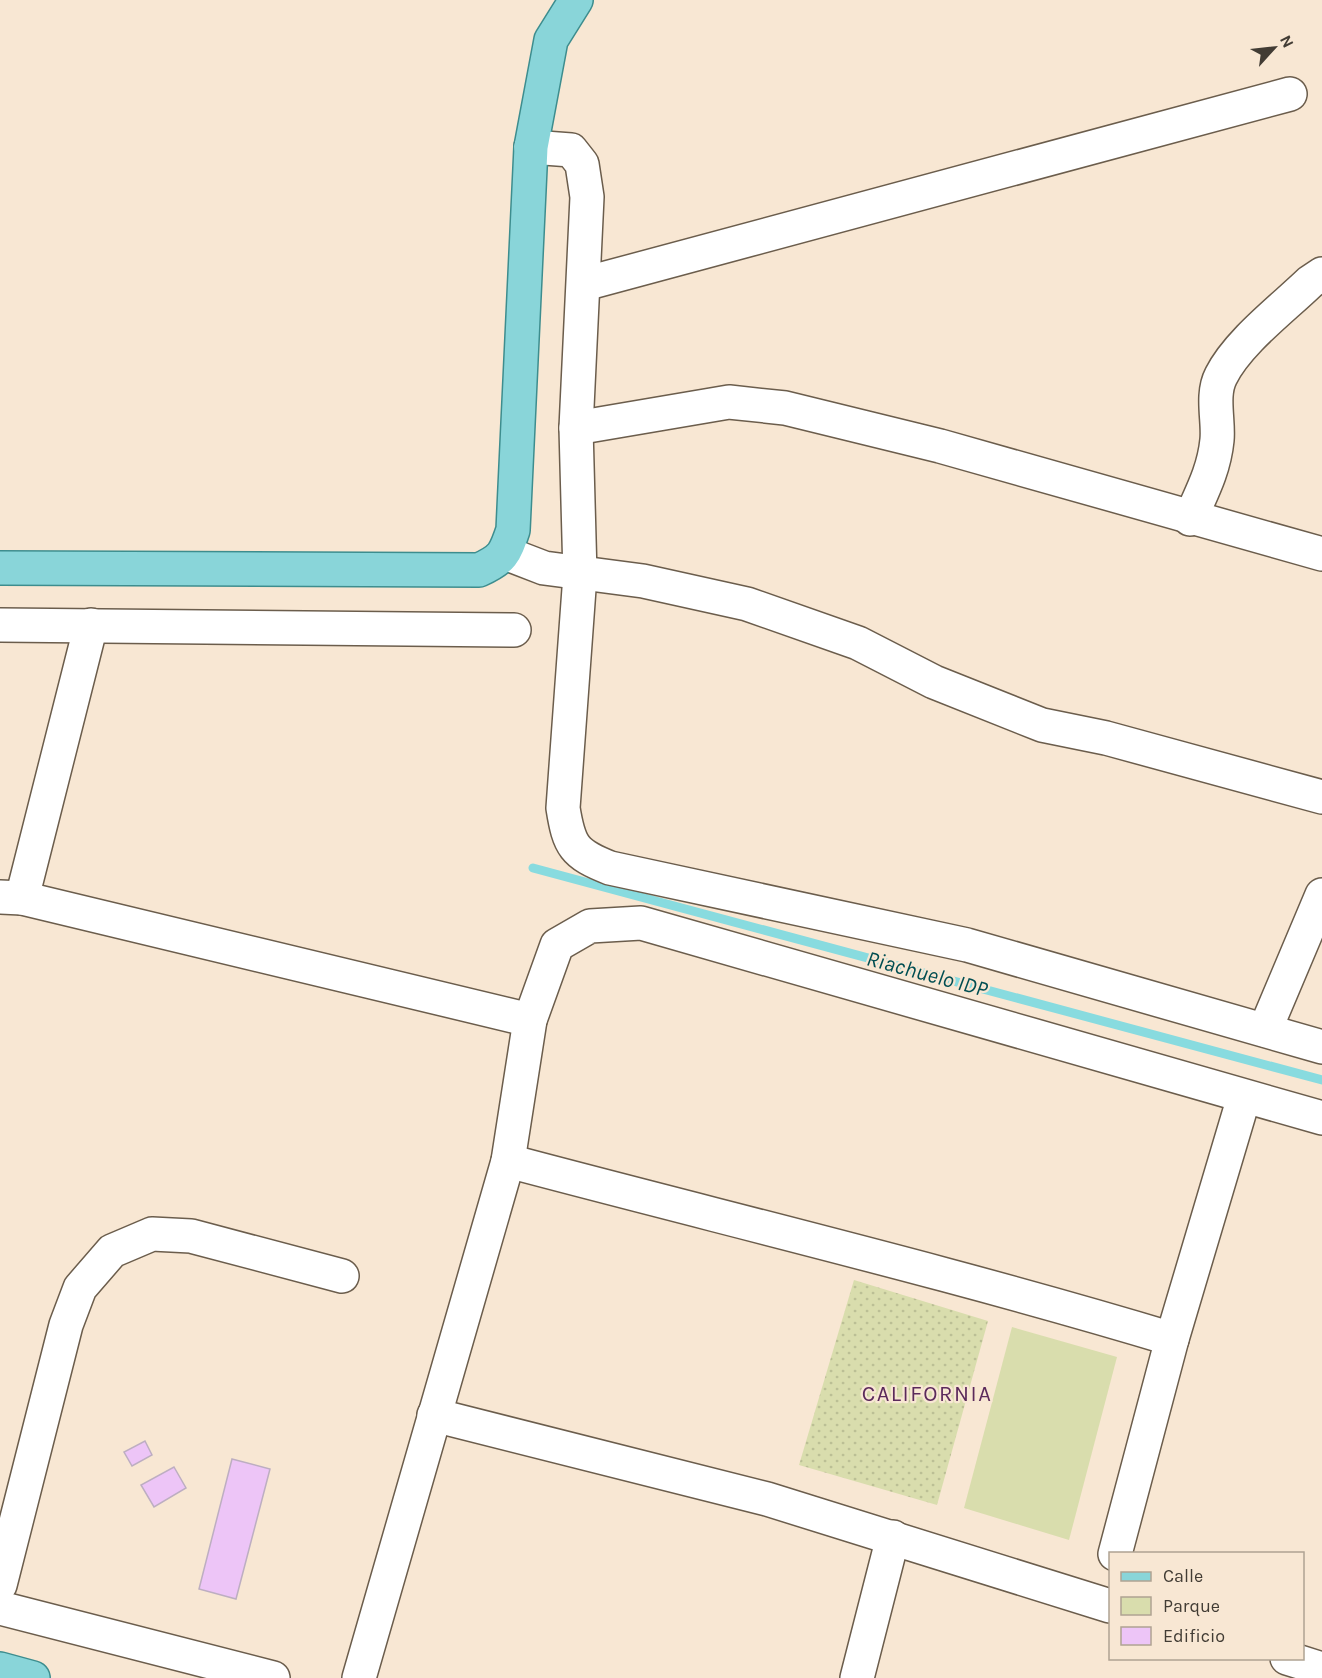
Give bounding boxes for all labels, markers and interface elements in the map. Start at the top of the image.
north arrow [1244,18,1304,78]
text: N [1276,32,1298,51]
water label: Riachuelo IDP [864,945,991,1003]
district label: CALIFORNIA [862,1381,992,1407]
legend [1109,1552,1304,1660]
text: Calle [1163,1565,1203,1587]
text: Parque [1163,1595,1220,1617]
text: Edificio [1163,1625,1225,1647]

